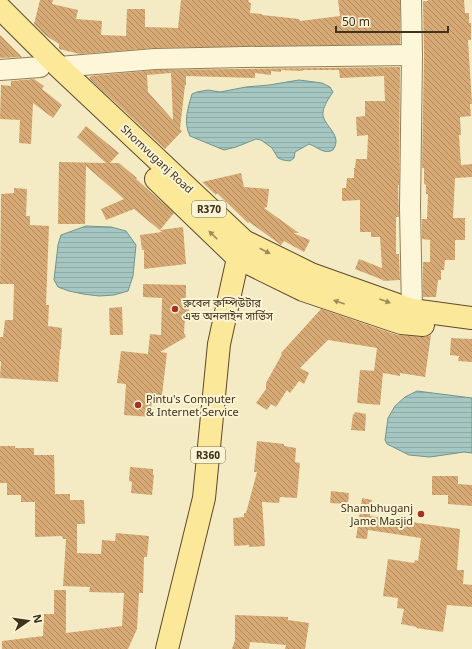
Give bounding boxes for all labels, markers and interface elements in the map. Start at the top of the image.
scale bar [336,8,448,34]
text: 50 m [342,15,370,31]
street label: Shomvuganj Road [117,123,195,197]
road number: R370 [192,201,226,217]
one-way arrow [209,231,218,240]
one-way arrow [259,248,271,254]
place label: রুবেল কম্পিউটার এন্ড অনলাইন সার্ভিস [182,297,273,324]
one-way arrow [380,298,392,304]
one-way arrow [332,299,344,305]
marker: রুবেল কম্পিউটার এন্ড অনলাইন সার্ভিস [170,304,180,314]
place label: Pintu's Computer & Internet Service [146,393,239,420]
marker: Pintu's Computer & Internet Service [133,400,143,410]
road number: R360 [191,447,225,463]
place label: Shambhuganj Jame Masjid [341,502,413,529]
marker: Shambhuganj Jame Masjid [416,509,426,519]
north arrow [8,601,48,641]
text: N [29,613,45,625]

